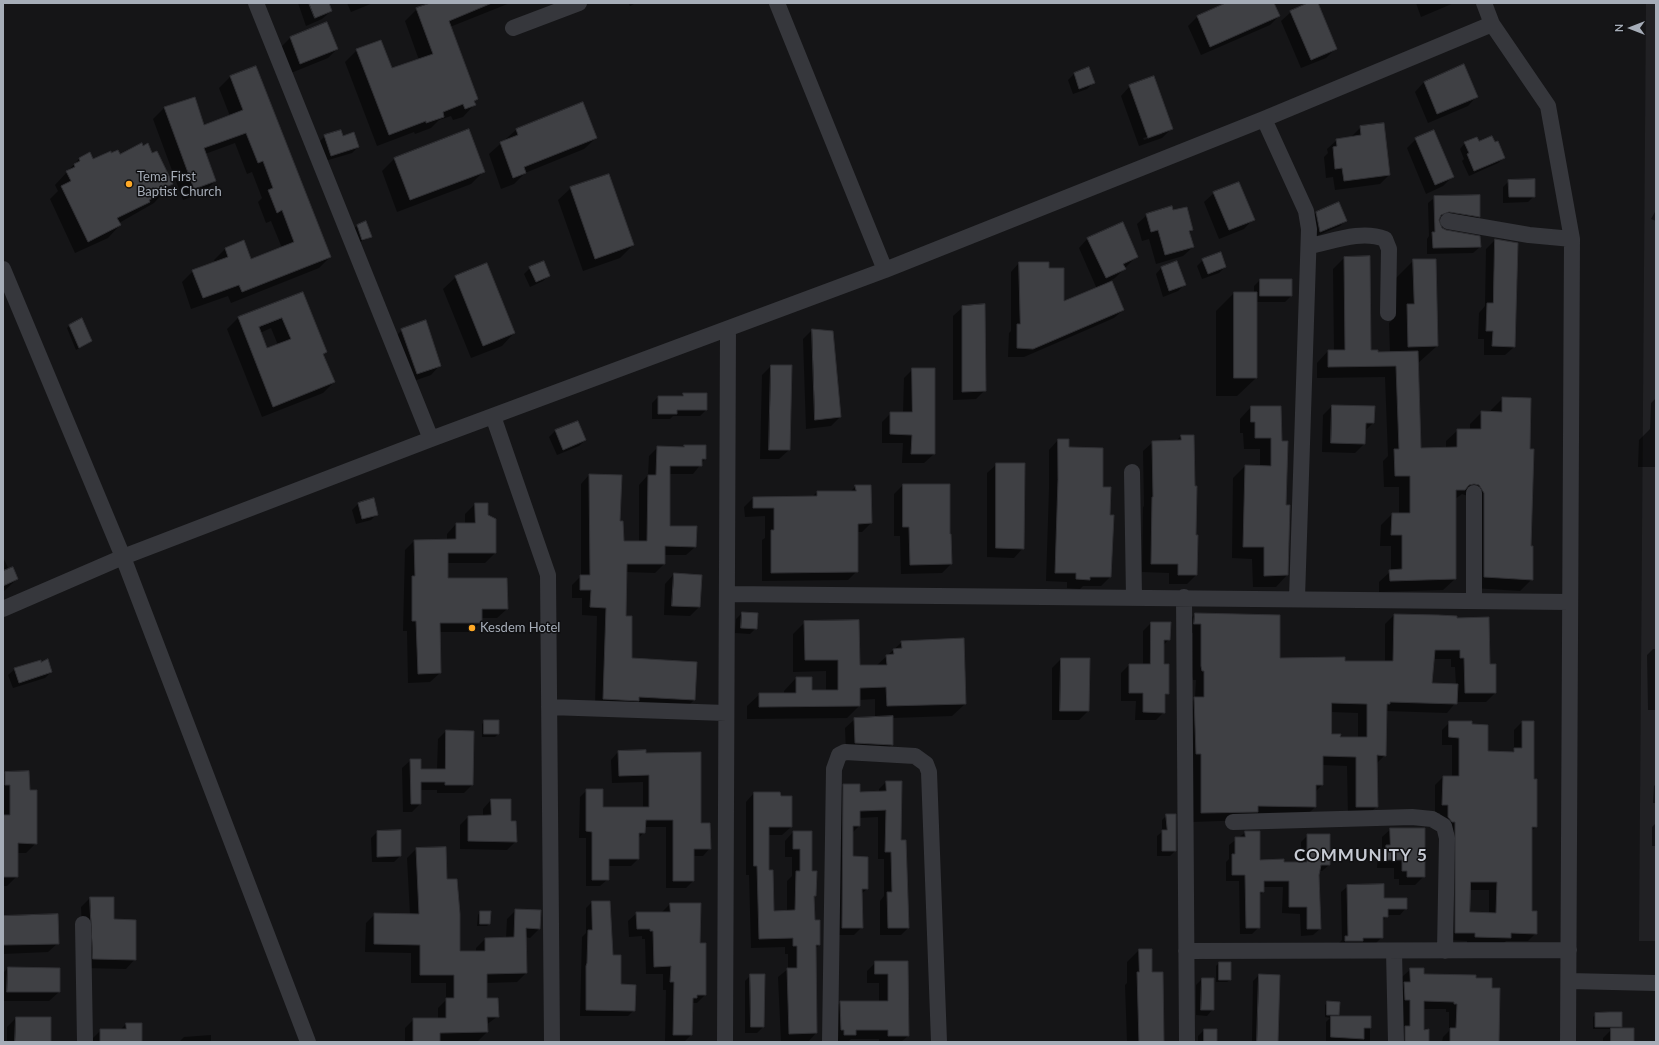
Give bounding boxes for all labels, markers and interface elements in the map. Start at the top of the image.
north arrow [1611,8,1651,48]
text: N [1612,24,1625,32]
place label: Tema First Baptist Church [137,169,222,200]
marker: Tema First Baptist Church [124,179,134,189]
place label: Kesdem Hotel [480,620,560,636]
marker: Kesdem Hotel [467,623,477,633]
district label: COMMUNITY 5 [1294,846,1428,866]

